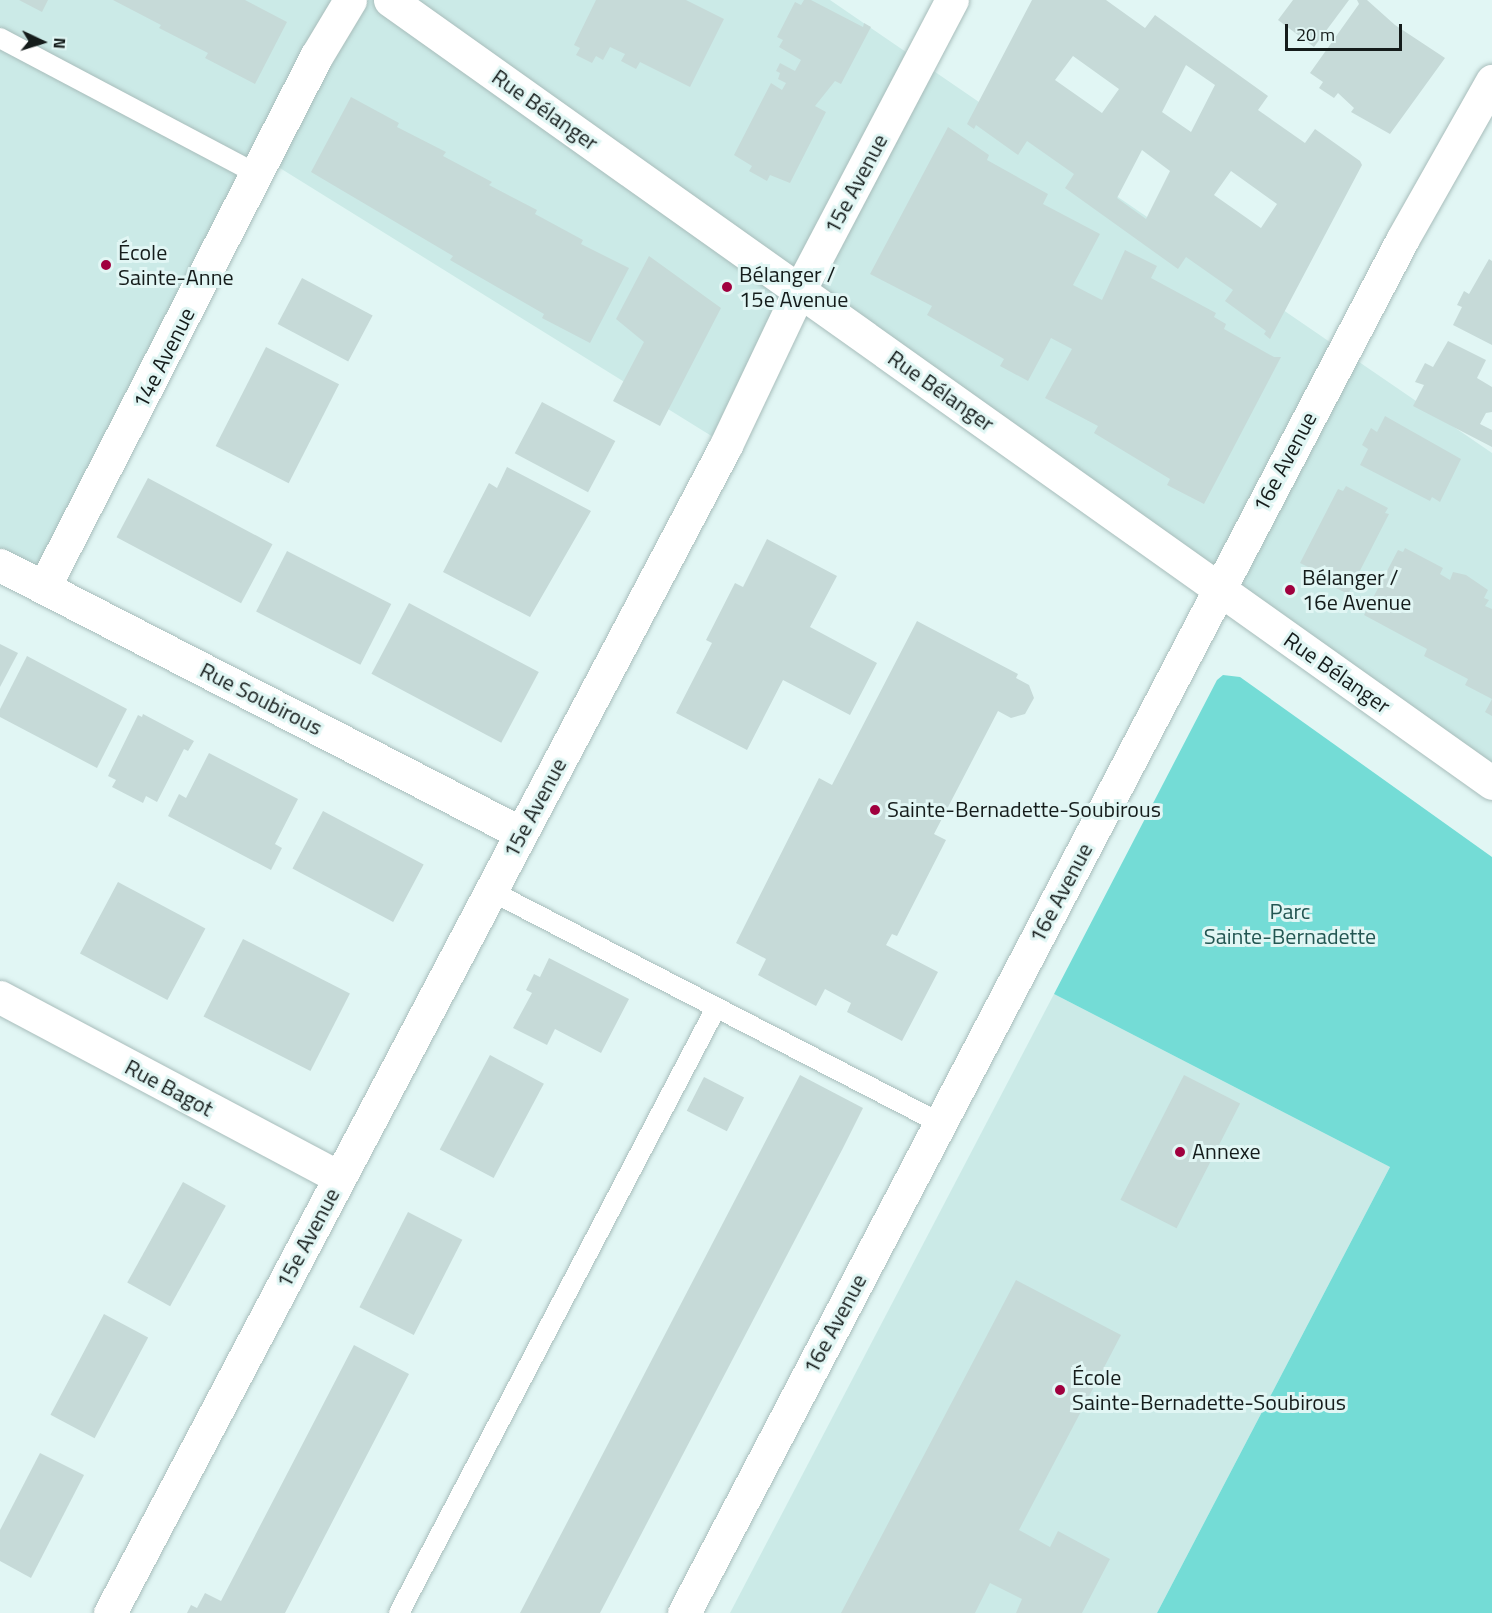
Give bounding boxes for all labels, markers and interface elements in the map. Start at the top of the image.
north arrow [12,12,72,72]
scale bar [1288,12,1405,50]
text: 20 m [1296,21,1335,48]
text: N [48,37,72,50]
street label: Rue Bélanger [487,64,603,156]
street label: 15e Avenue [819,130,893,238]
place label: École Sainte-Anne [118,239,234,290]
marker: École Sainte-Anne [99,258,113,272]
place label: Bélanger / 15e Avenue [739,261,848,312]
marker: Bélanger / 15e Avenue [720,280,734,294]
street label: 14e Avenue [127,303,201,413]
street label: Rue Bélanger [883,345,999,437]
street label: 16e Avenue [1248,408,1322,516]
place label: Bélanger / 16e Avenue [1302,564,1411,616]
marker: Bélanger / 16e Avenue [1283,583,1297,597]
street label: Rue Bélanger [1279,627,1395,719]
street label: Rue Soubirous [195,657,327,741]
street label: 15e Avenue [498,754,572,862]
place label: Sainte-Bernadette-Soubirous [887,797,1161,823]
marker: Sainte-Bernadette-Soubirous [868,803,882,817]
street label: 16e Avenue [1024,839,1098,947]
park label: Parc Sainte-Bernadette [1204,898,1376,950]
street label: Rue Bagot [120,1054,218,1122]
place label: Annexe [1192,1139,1261,1165]
marker: Annexe [1173,1145,1187,1159]
street label: 15e Avenue [271,1184,345,1292]
street label: 16e Avenue [798,1270,872,1378]
place label: École Sainte-Bernadette-Soubirous [1072,1364,1346,1416]
marker: École Sainte-Bernadette-Soubirous [1053,1383,1067,1397]

